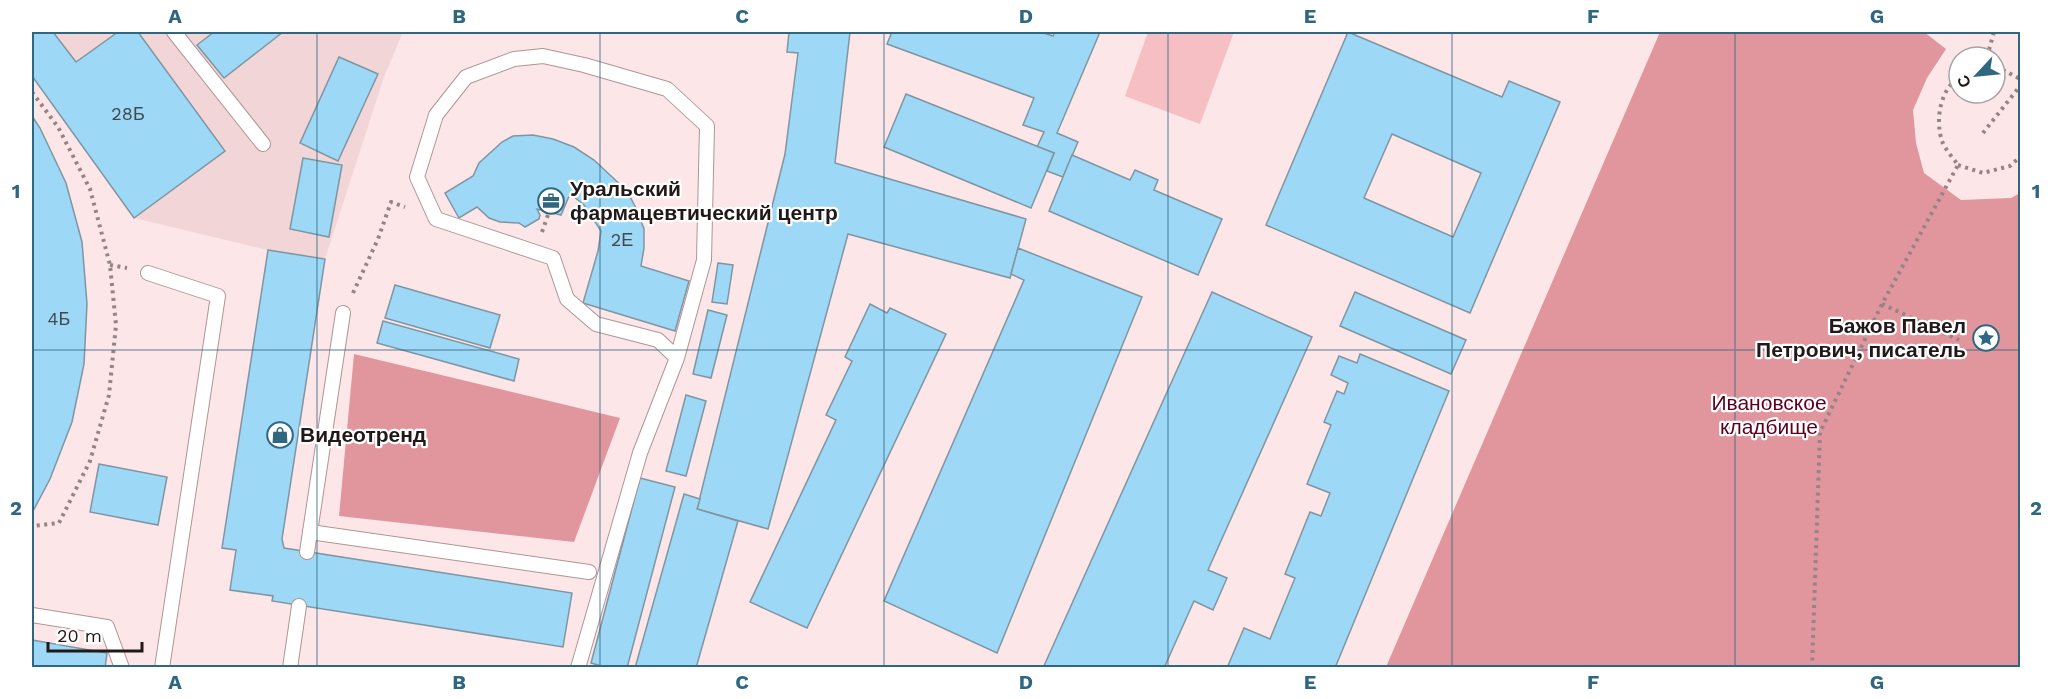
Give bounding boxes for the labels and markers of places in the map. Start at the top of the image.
place label: Уральский фармацевтический центр [570,176,838,225]
office icon: Уральский фармацевтический центр [536,186,566,216]
place label: Бажов Павел Петрович, писатель [1756,313,1966,362]
place icon: Бажов Павел Петрович, писатель [1971,323,2001,353]
shop icon: Видеотренд [265,420,295,450]
place label: Видеотренд [300,422,426,447]

